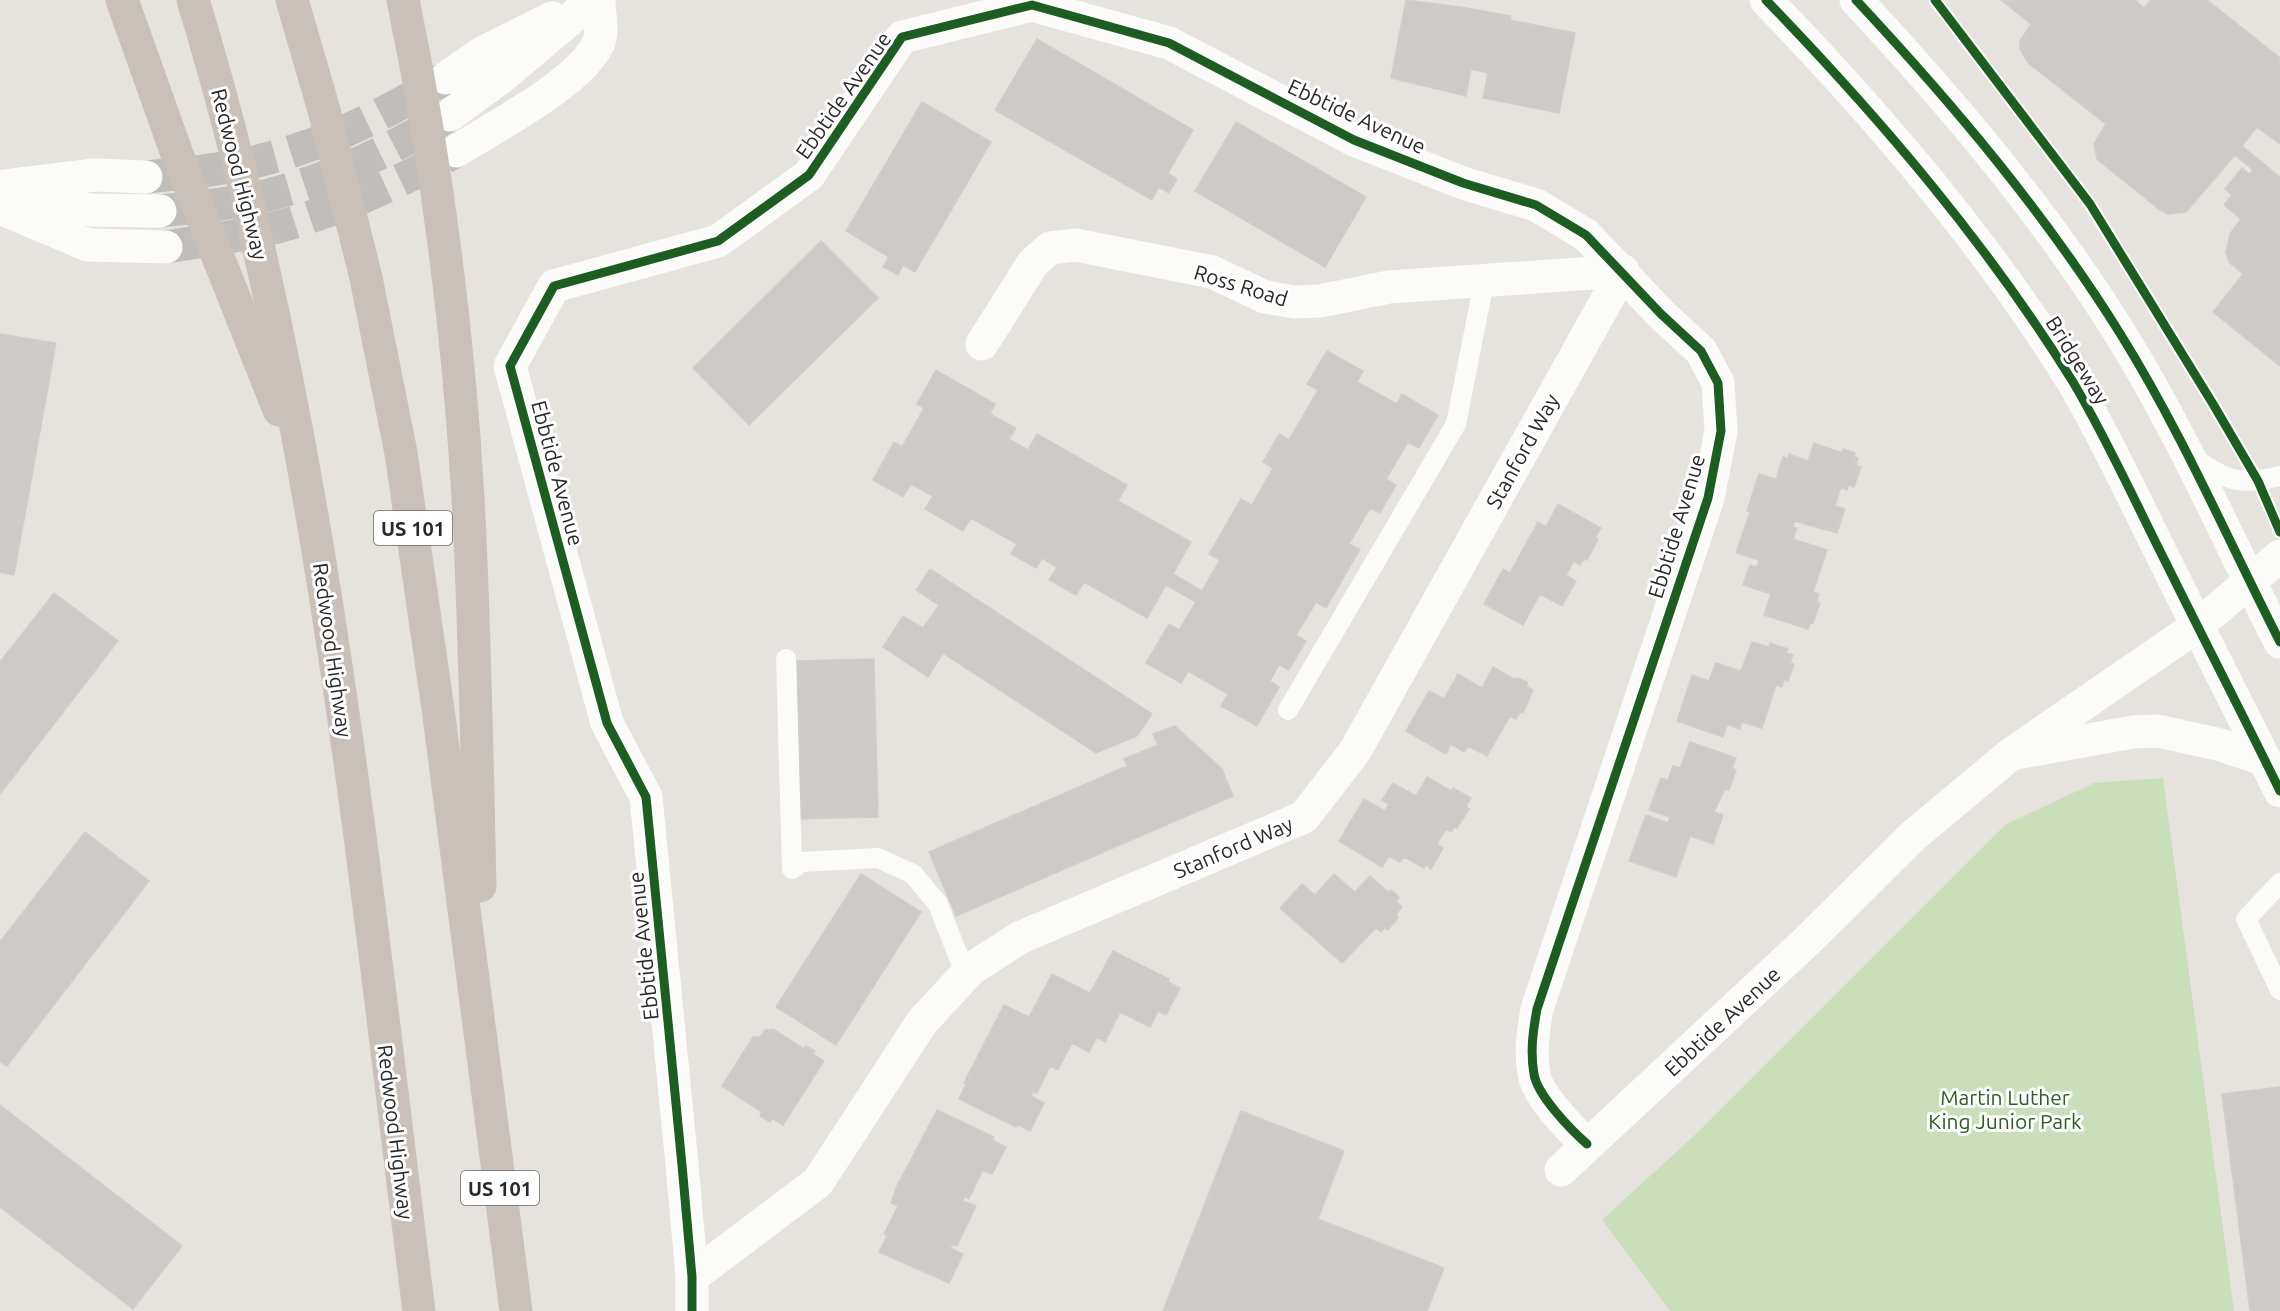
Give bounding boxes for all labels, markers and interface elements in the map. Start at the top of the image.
street label: Ebbtide Avenue [790,27,896,163]
street label: Ebbtide Avenue [1284,74,1430,158]
street label: Redwood Highway [207,86,273,262]
street label: Ross Road [1191,259,1291,311]
street label: Bridgeway [2041,311,2115,409]
street label: Stanford Way [1481,390,1563,512]
street label: Ebbtide Avenue [527,398,589,548]
street label: Ebbtide Avenue [1643,451,1709,601]
road number: US 101 [374,511,452,545]
street label: Redwood Highway [309,561,357,739]
street label: Stanford Way [1170,811,1296,883]
street label: Ebbtide Avenue [623,871,663,1021]
street label: Ebbtide Avenue [1659,961,1785,1081]
street label: Redwood Highway [373,1043,419,1221]
park label: Martin Luther King Junior Park [1928,1085,2082,1133]
road number: US 101 [461,1171,539,1205]

